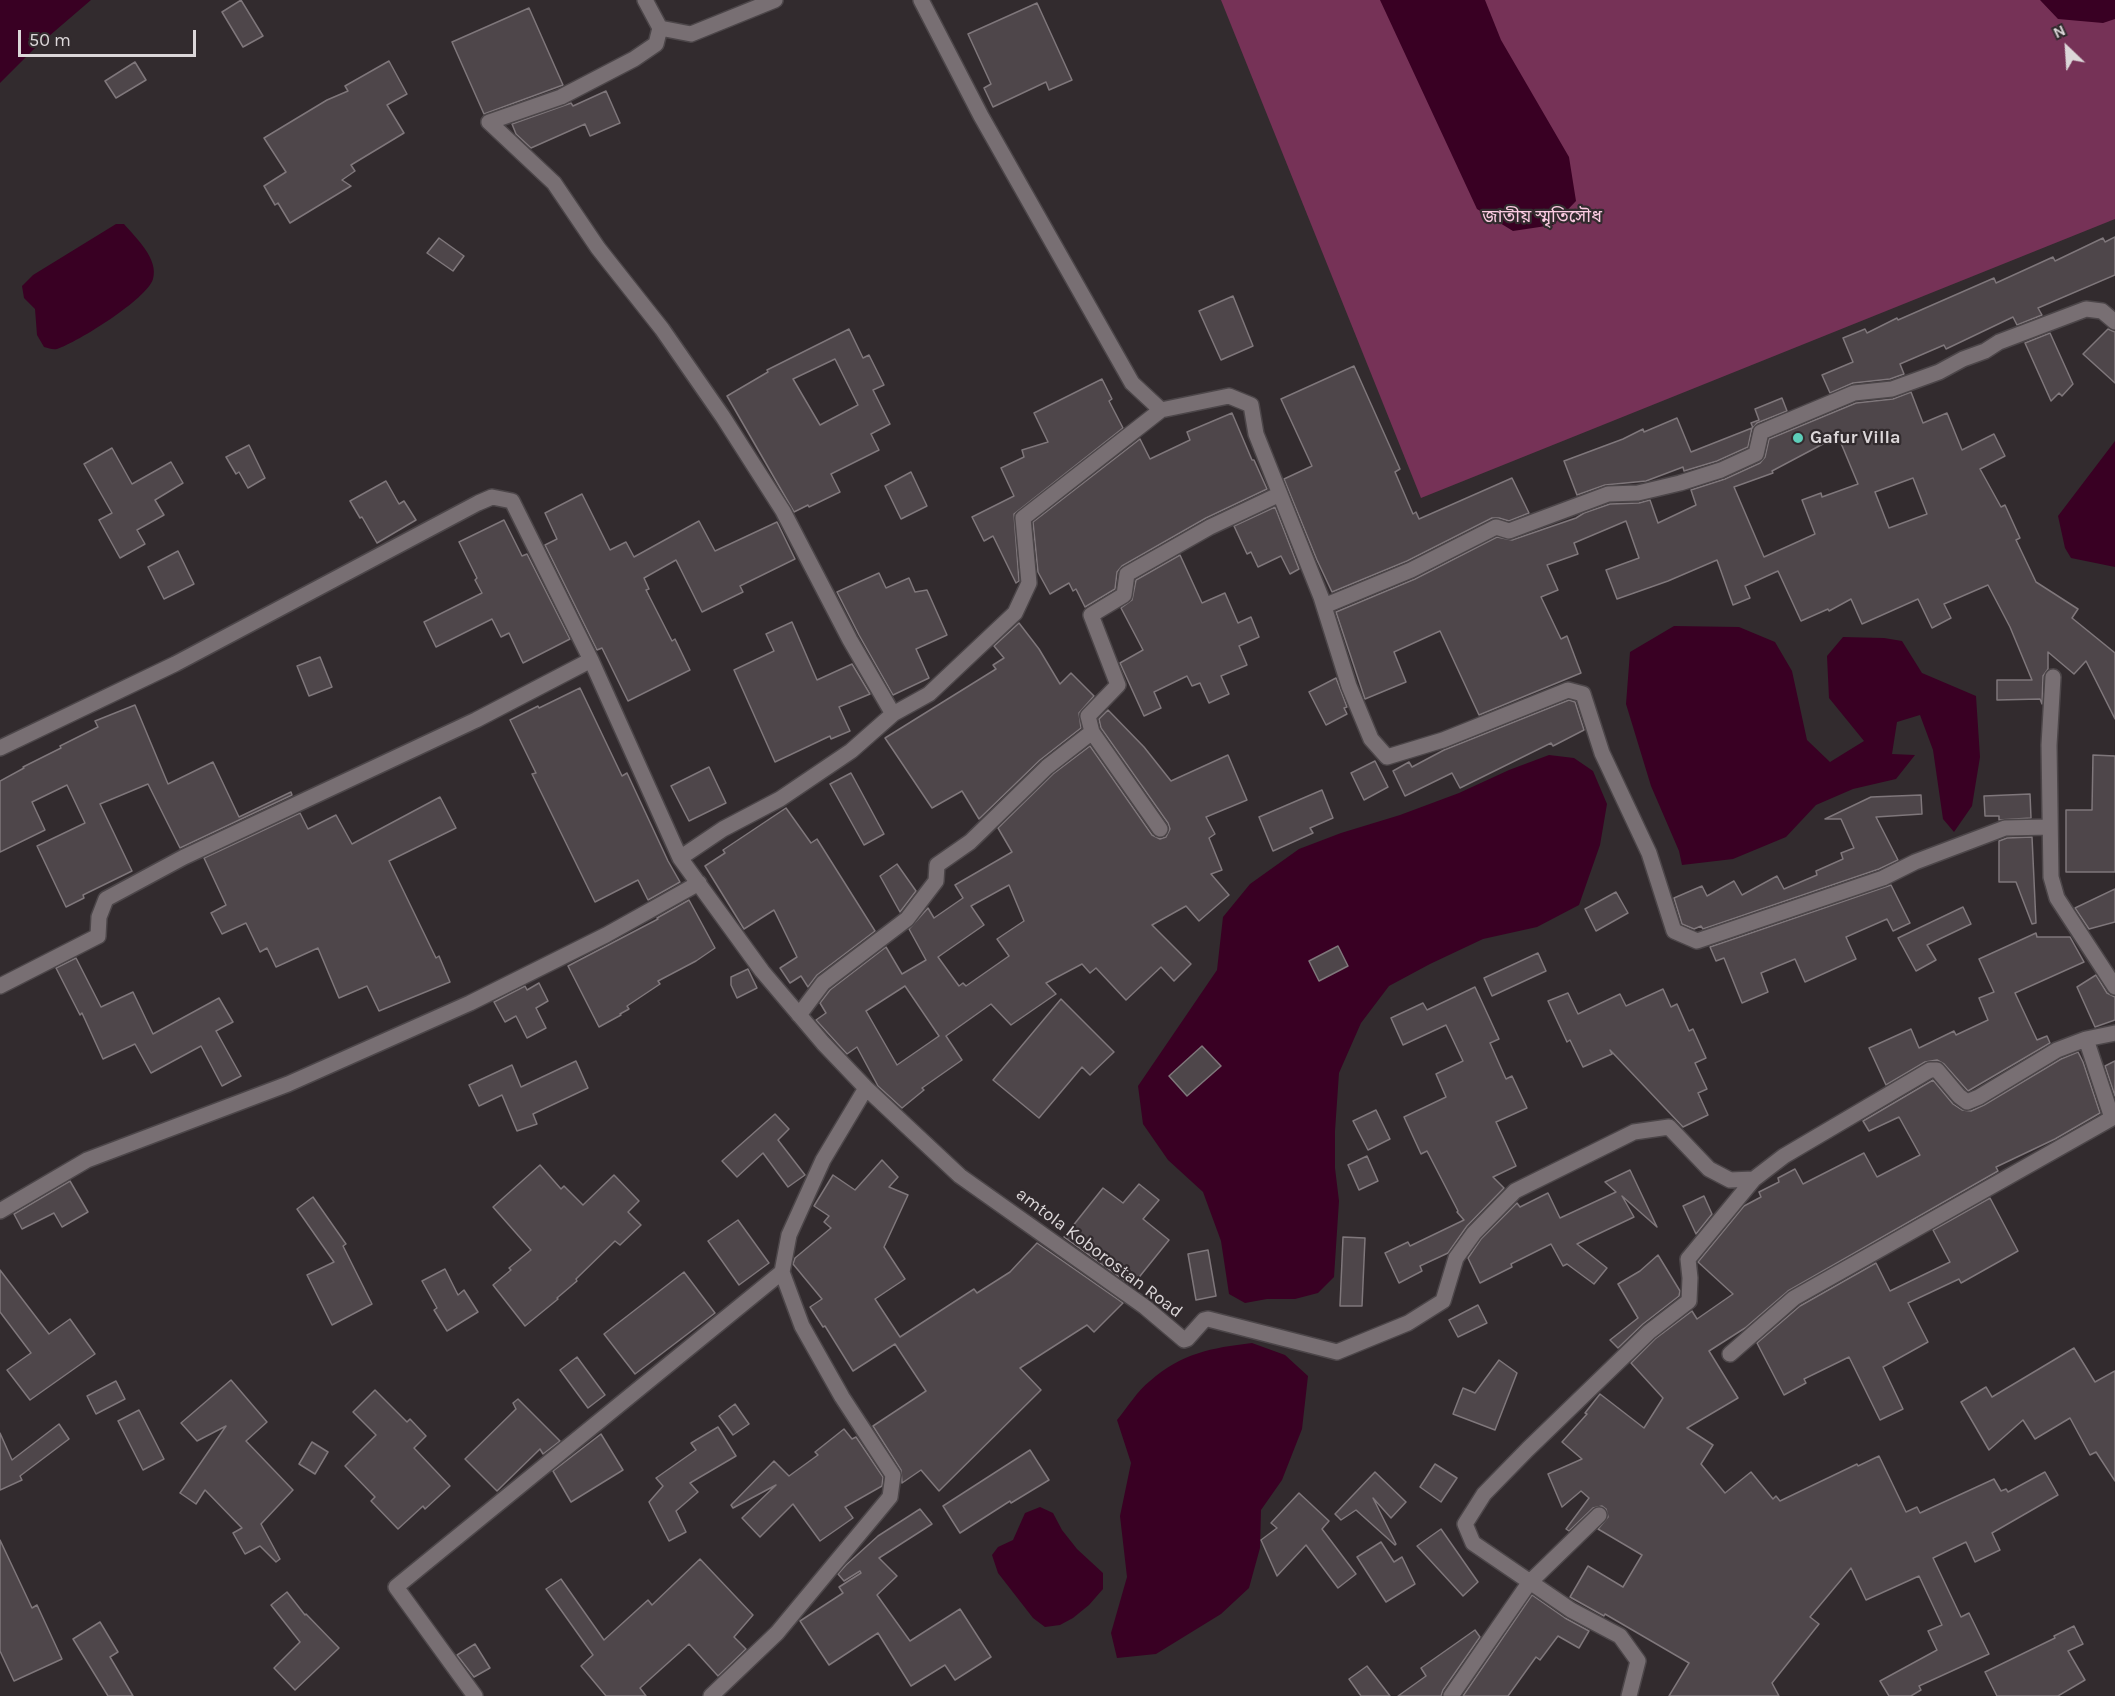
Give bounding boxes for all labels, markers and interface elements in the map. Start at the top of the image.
scale bar [21,18,200,56]
north arrow [2037,18,2097,78]
text: N [2050,20,2068,42]
text: 50 m [29,29,71,51]
park label: জাতীয় স্মৃতিসৌধ [1482,206,1602,228]
place label: Gafur Villa [1810,427,1900,449]
marker: Gafur Villa [1791,431,1805,445]
street label: amtola Koborostan Road [1011,1183,1187,1323]

